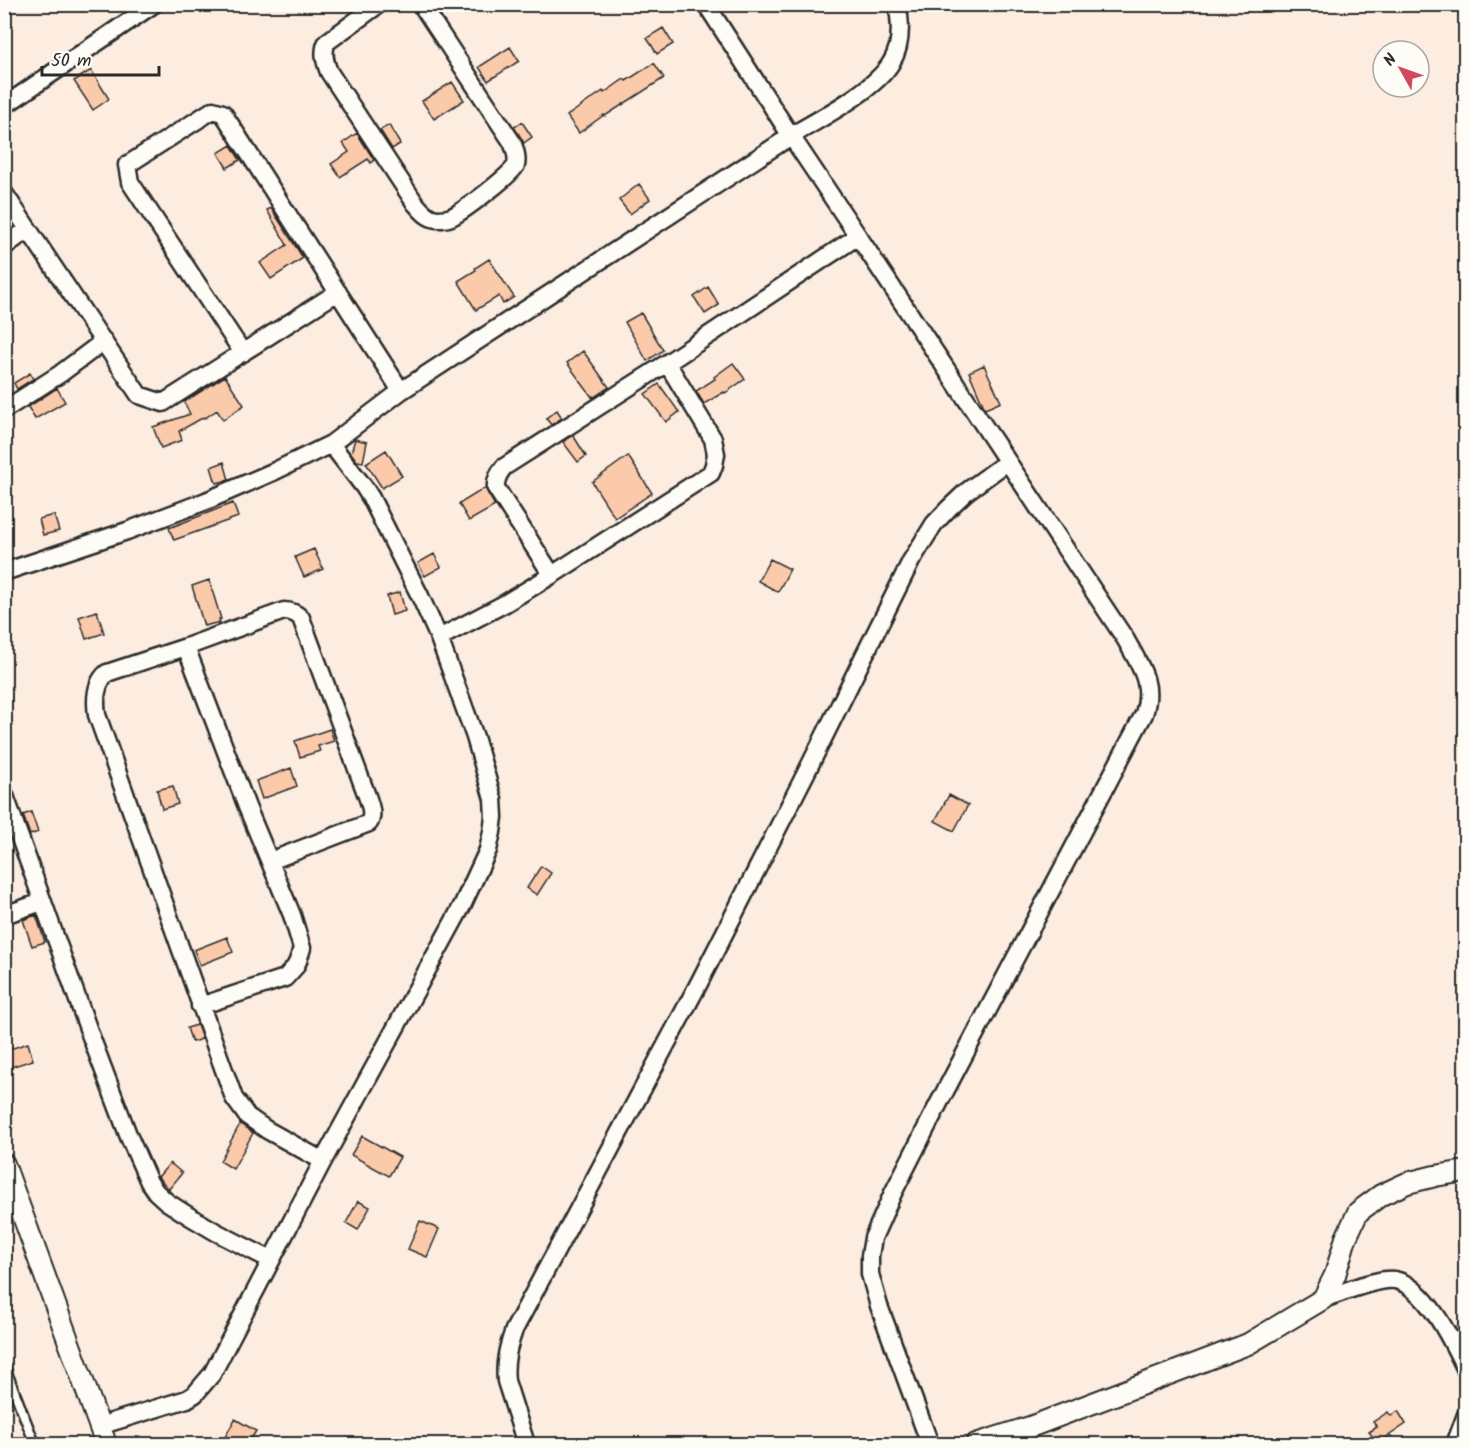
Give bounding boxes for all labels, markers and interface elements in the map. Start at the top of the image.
scale bar [42,39,159,77]
north arrow [1371,39,1431,99]
text: 50 m [51,47,91,76]
text: N [1378,48,1403,72]

